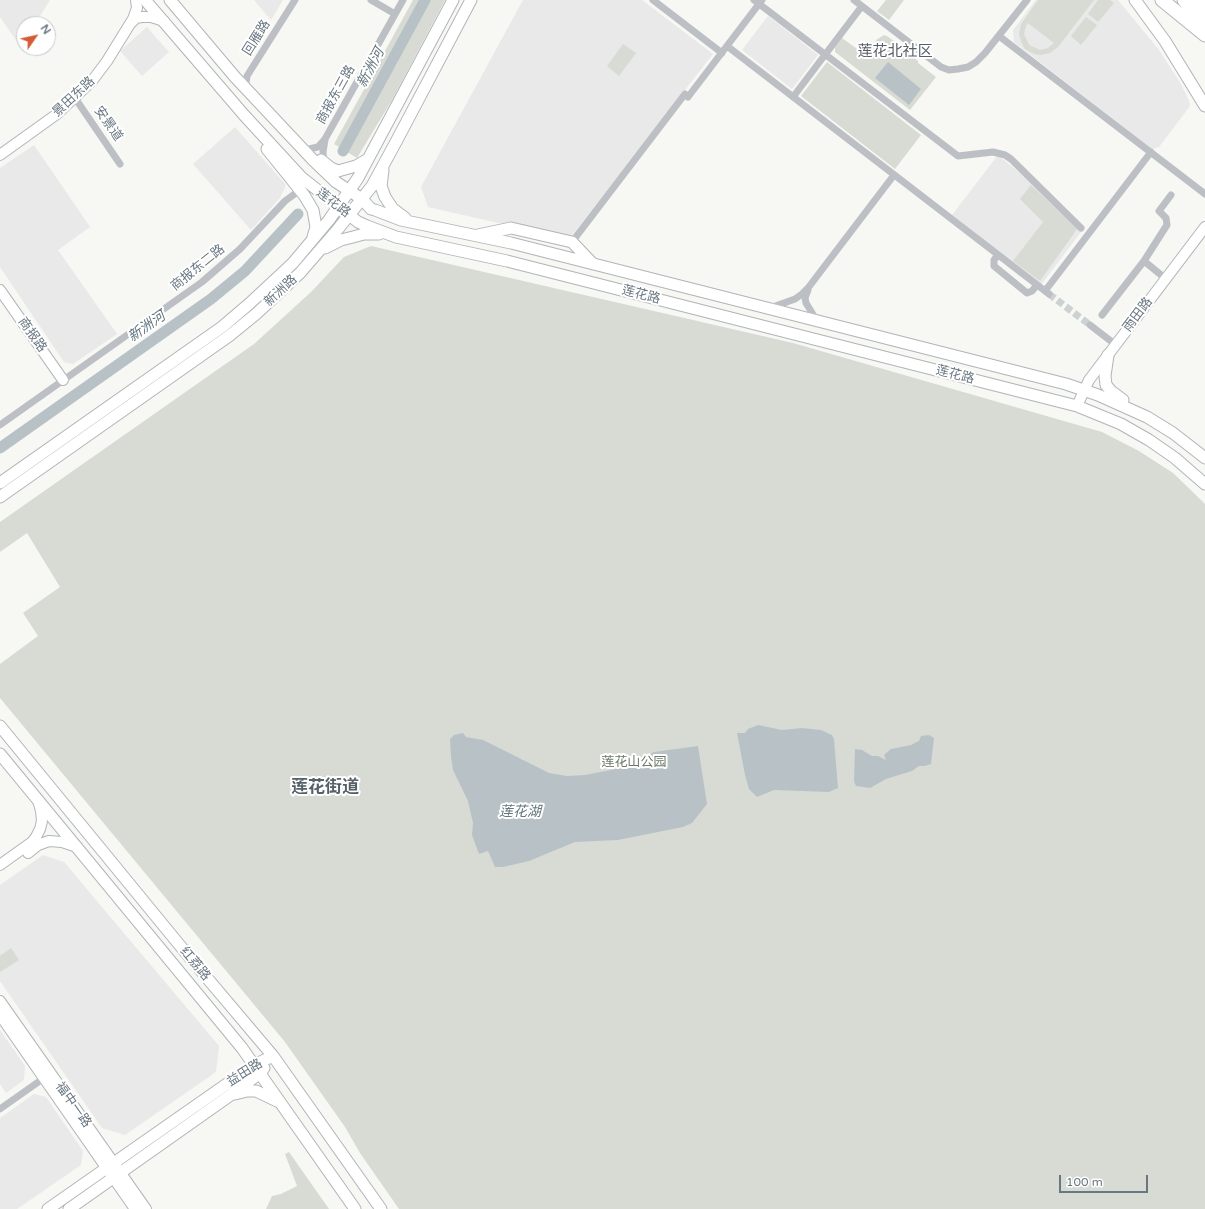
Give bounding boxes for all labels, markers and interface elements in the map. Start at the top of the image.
north arrow [16,16,56,56]
street label: 回雁路 [240,17,274,59]
text: N [38,22,53,37]
district label: 莲花北社区 [858,43,932,61]
water label: 新洲河 [354,46,388,90]
street label: 商报东三路 [313,63,359,127]
street label: 景田东路 [50,74,98,120]
street label: 安景道 [90,104,126,144]
street label: 莲花路 [313,185,353,221]
street label: 商报东二路 [168,241,228,295]
street label: 新洲路 [261,272,301,310]
street label: 莲花路 [620,283,662,307]
street label: 雨田路 [1120,295,1156,335]
water label: 新洲河 [125,308,169,346]
street label: 商报路 [14,315,50,355]
street label: 莲花路 [934,363,976,387]
park label: 莲花山公园 [602,755,666,771]
district label: 莲花街道 [291,778,359,798]
water label: 莲花湖 [499,804,541,820]
street label: 红荔路 [176,944,214,984]
street label: 益田路 [224,1056,266,1090]
street label: 福中一路 [52,1079,94,1131]
scale bar [1061,1167,1150,1193]
text: 100 m [1066,1175,1103,1189]

